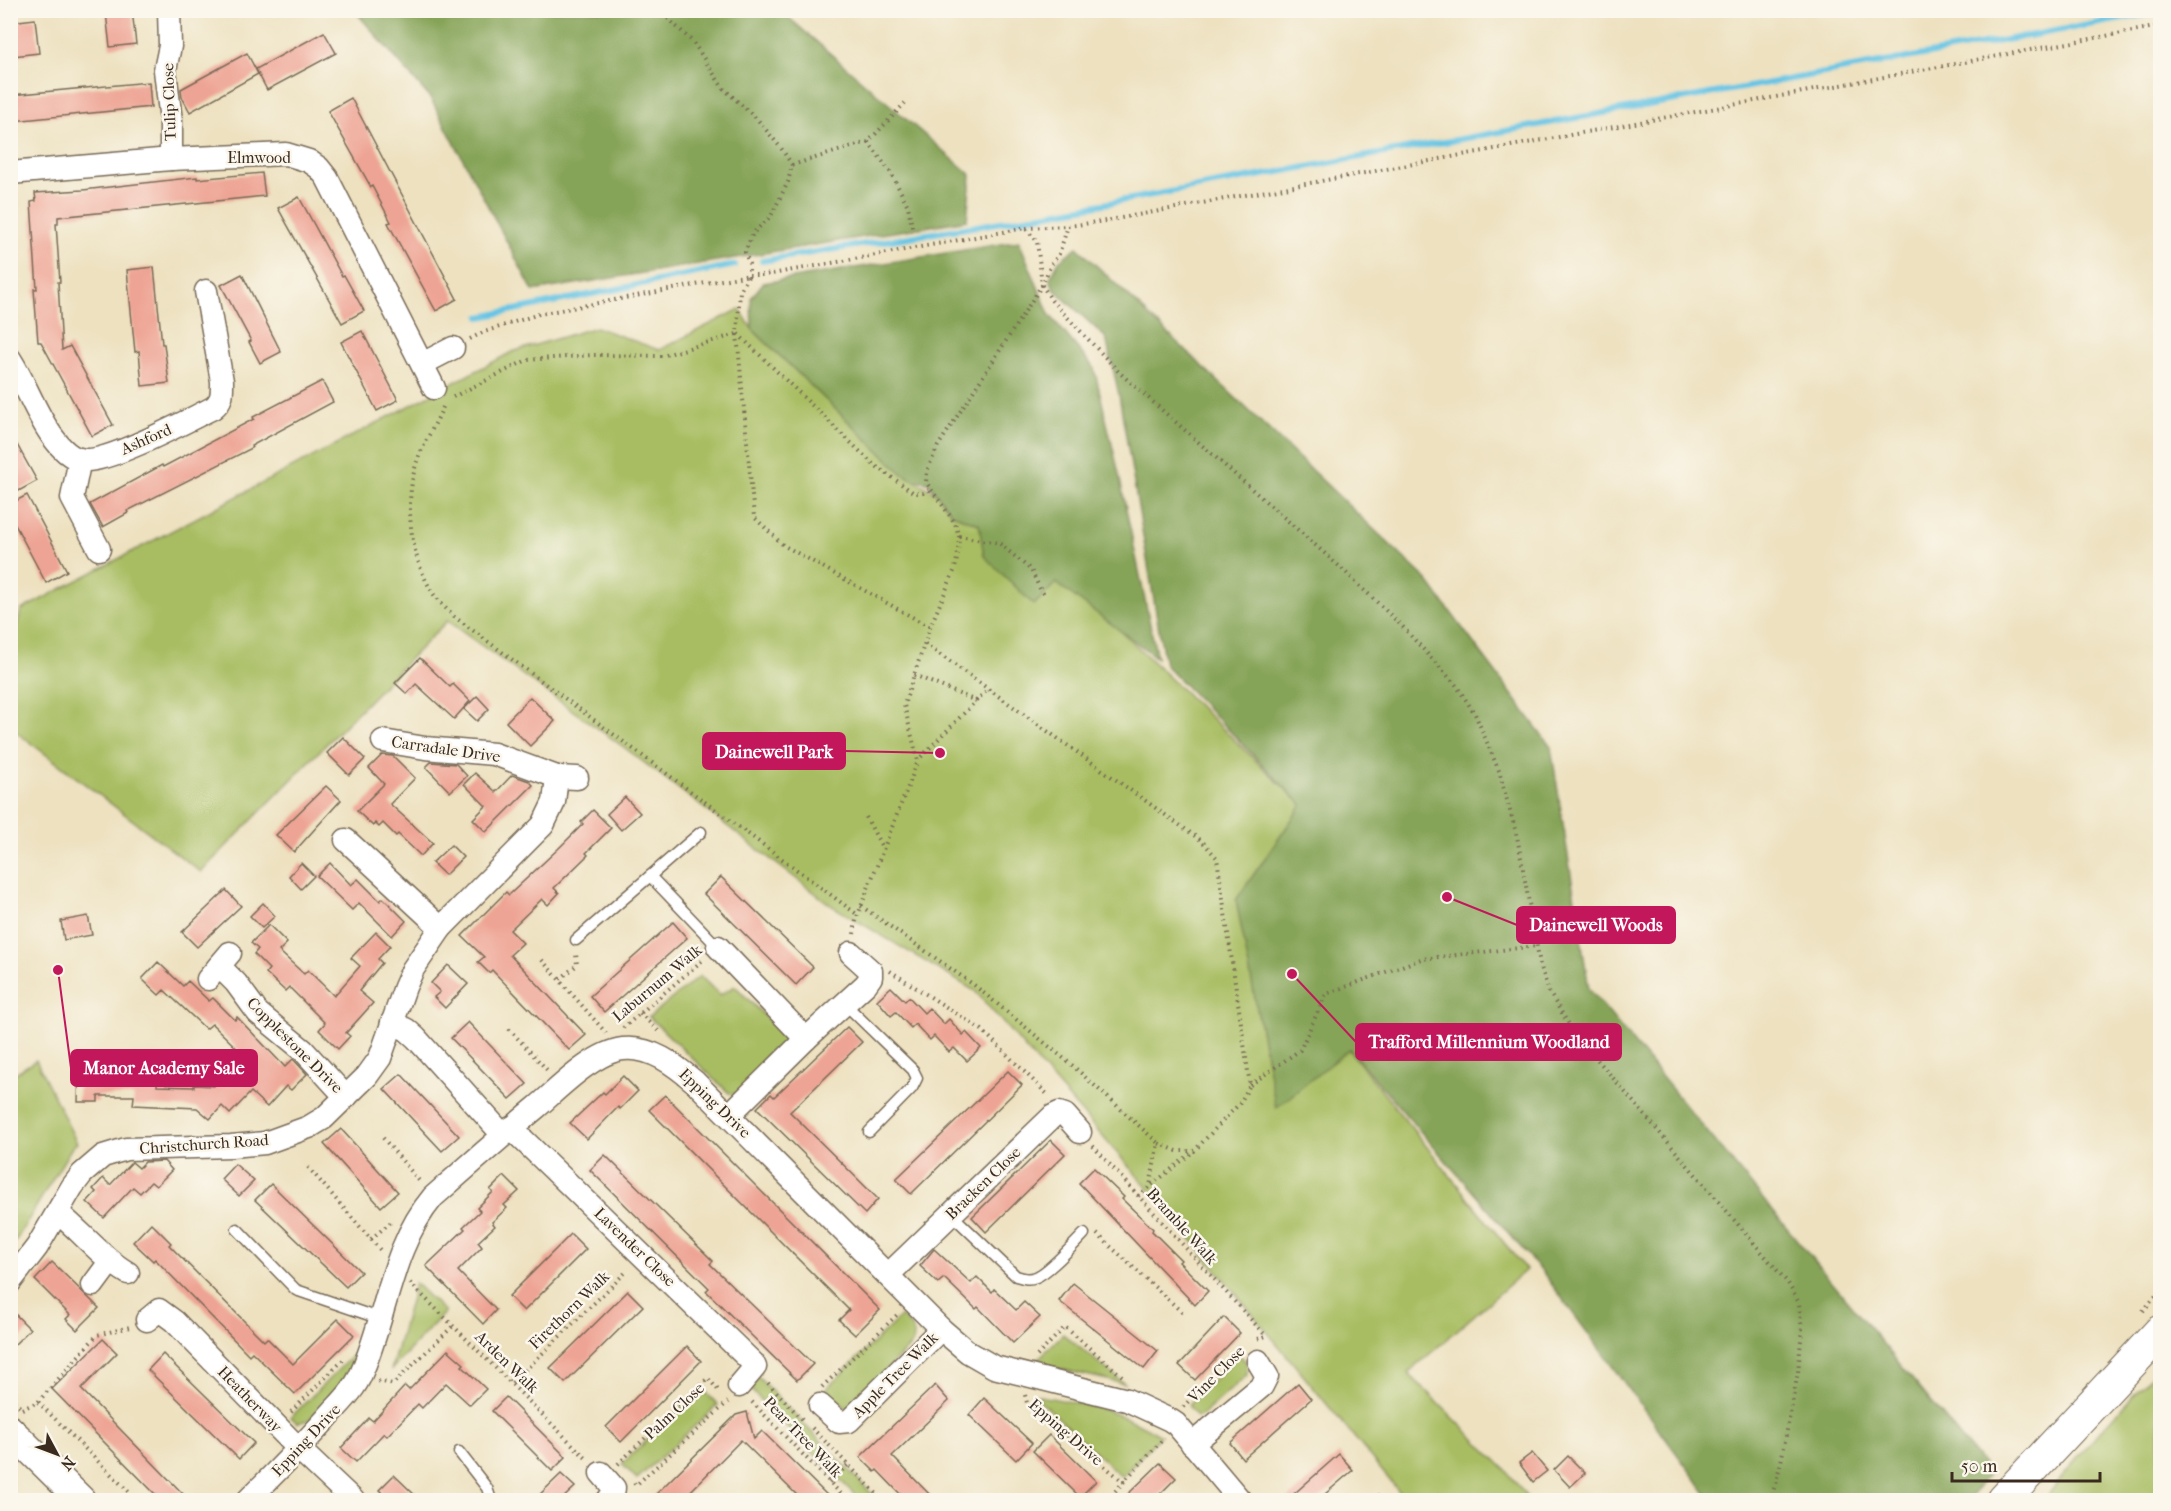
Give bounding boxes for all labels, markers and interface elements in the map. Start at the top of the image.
street label: Tulip Close [158,63,180,141]
street label: Elmwood [227,148,291,167]
street label: Ashford [117,419,175,459]
street label: Carradale Drive [390,732,502,766]
callout: Dainewell Park [703,733,845,769]
text: Dainewell Park [715,742,834,763]
callout: Dainewell Woods [1517,907,1675,943]
text: Dainewell Woods [1529,915,1663,936]
street label: Laburnum Walk [608,940,706,1026]
street label: Copplestone Drive [243,993,347,1097]
callout: Trafford Millennium Woodland [1356,1024,1621,1060]
text: Trafford Millennium Woodland [1367,1032,1611,1053]
callout: Manor Academy Sale [71,1050,257,1086]
text: Manor Academy Sale [82,1058,245,1079]
street label: Epping Drive [675,1064,755,1142]
street label: Christchurch Road [139,1130,270,1158]
street label: Bracken Close [941,1142,1025,1224]
street label: Bramble Walk [1143,1184,1222,1269]
street label: Lavender Close [590,1204,680,1291]
street label: Firethorn Walk [525,1266,614,1353]
street label: Arden Walk [471,1326,543,1397]
street label: Apple Tree Walk [847,1328,942,1423]
street label: Vine Close [1183,1342,1248,1407]
street label: Heatherway [214,1362,287,1436]
street label: Palm Close [640,1378,708,1444]
street label: Pear Tree Walk [760,1393,847,1482]
street label: Epping Drive [1025,1395,1107,1469]
street label: Epping Drive [268,1400,344,1480]
north arrow [27,1424,87,1484]
scale bar [1952,1445,2100,1483]
text: N [56,1453,79,1475]
text: 50 m [1961,1456,1998,1477]

